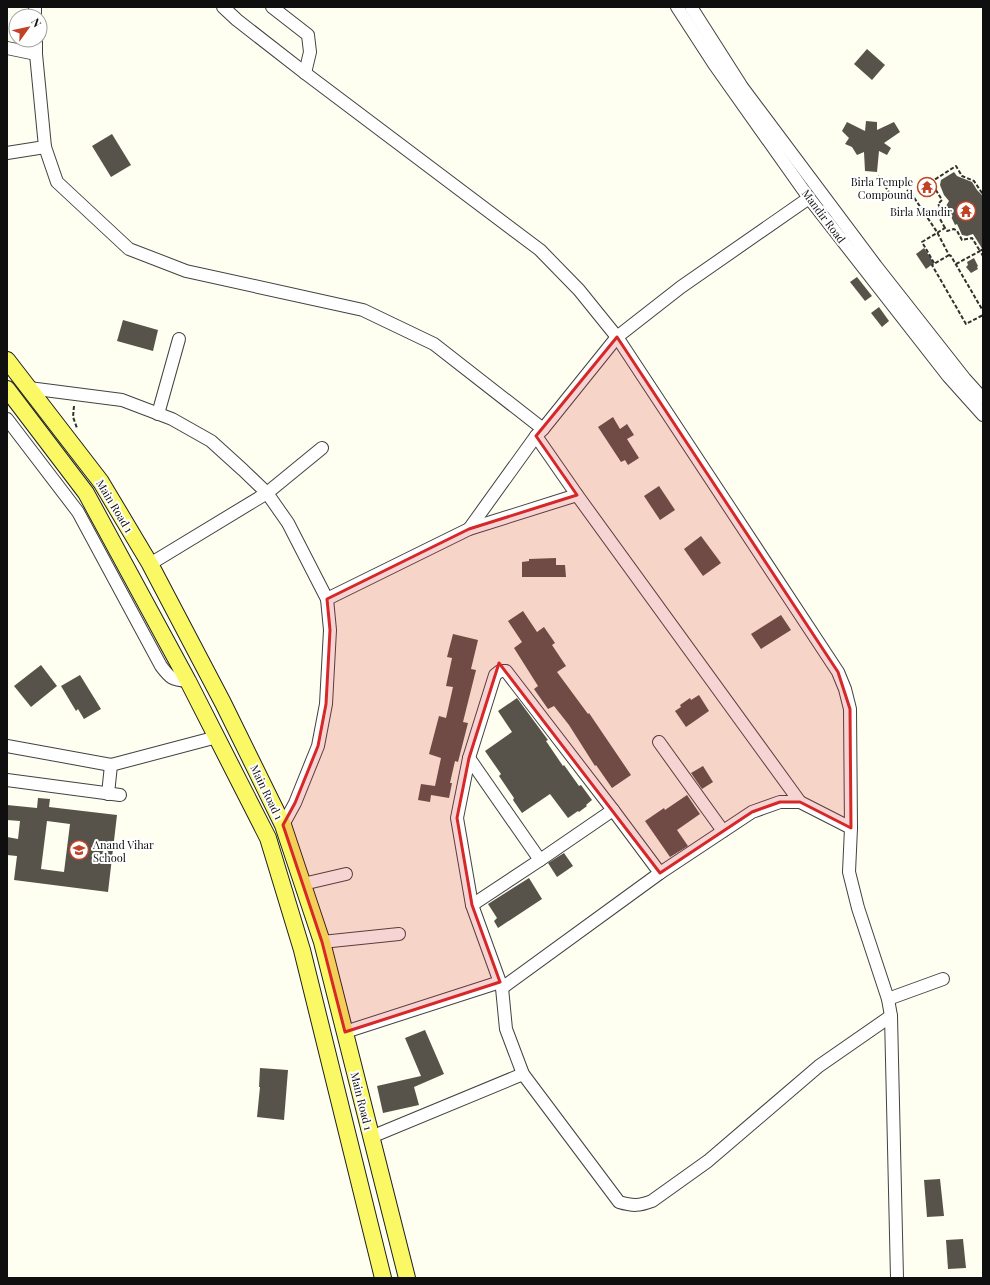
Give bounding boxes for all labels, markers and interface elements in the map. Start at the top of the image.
north arrow [8,8,48,48]
text: N [28,15,45,30]
place label: Birla Temple Compound [851,174,914,202]
temple icon: Birla Temple Compound [916,176,938,198]
street label: Mandir Road [799,186,849,246]
temple icon: Birla Mandir [955,200,977,222]
place label: Birla Mandir [890,204,952,219]
street label: Main Road 1 [93,477,137,535]
street label: Main Road 1 [247,762,287,822]
place label: Anand Vihar School [92,837,154,865]
school or university icon: Anand Vihar School [68,839,90,861]
street label: Main Road 1 [348,1070,376,1132]

